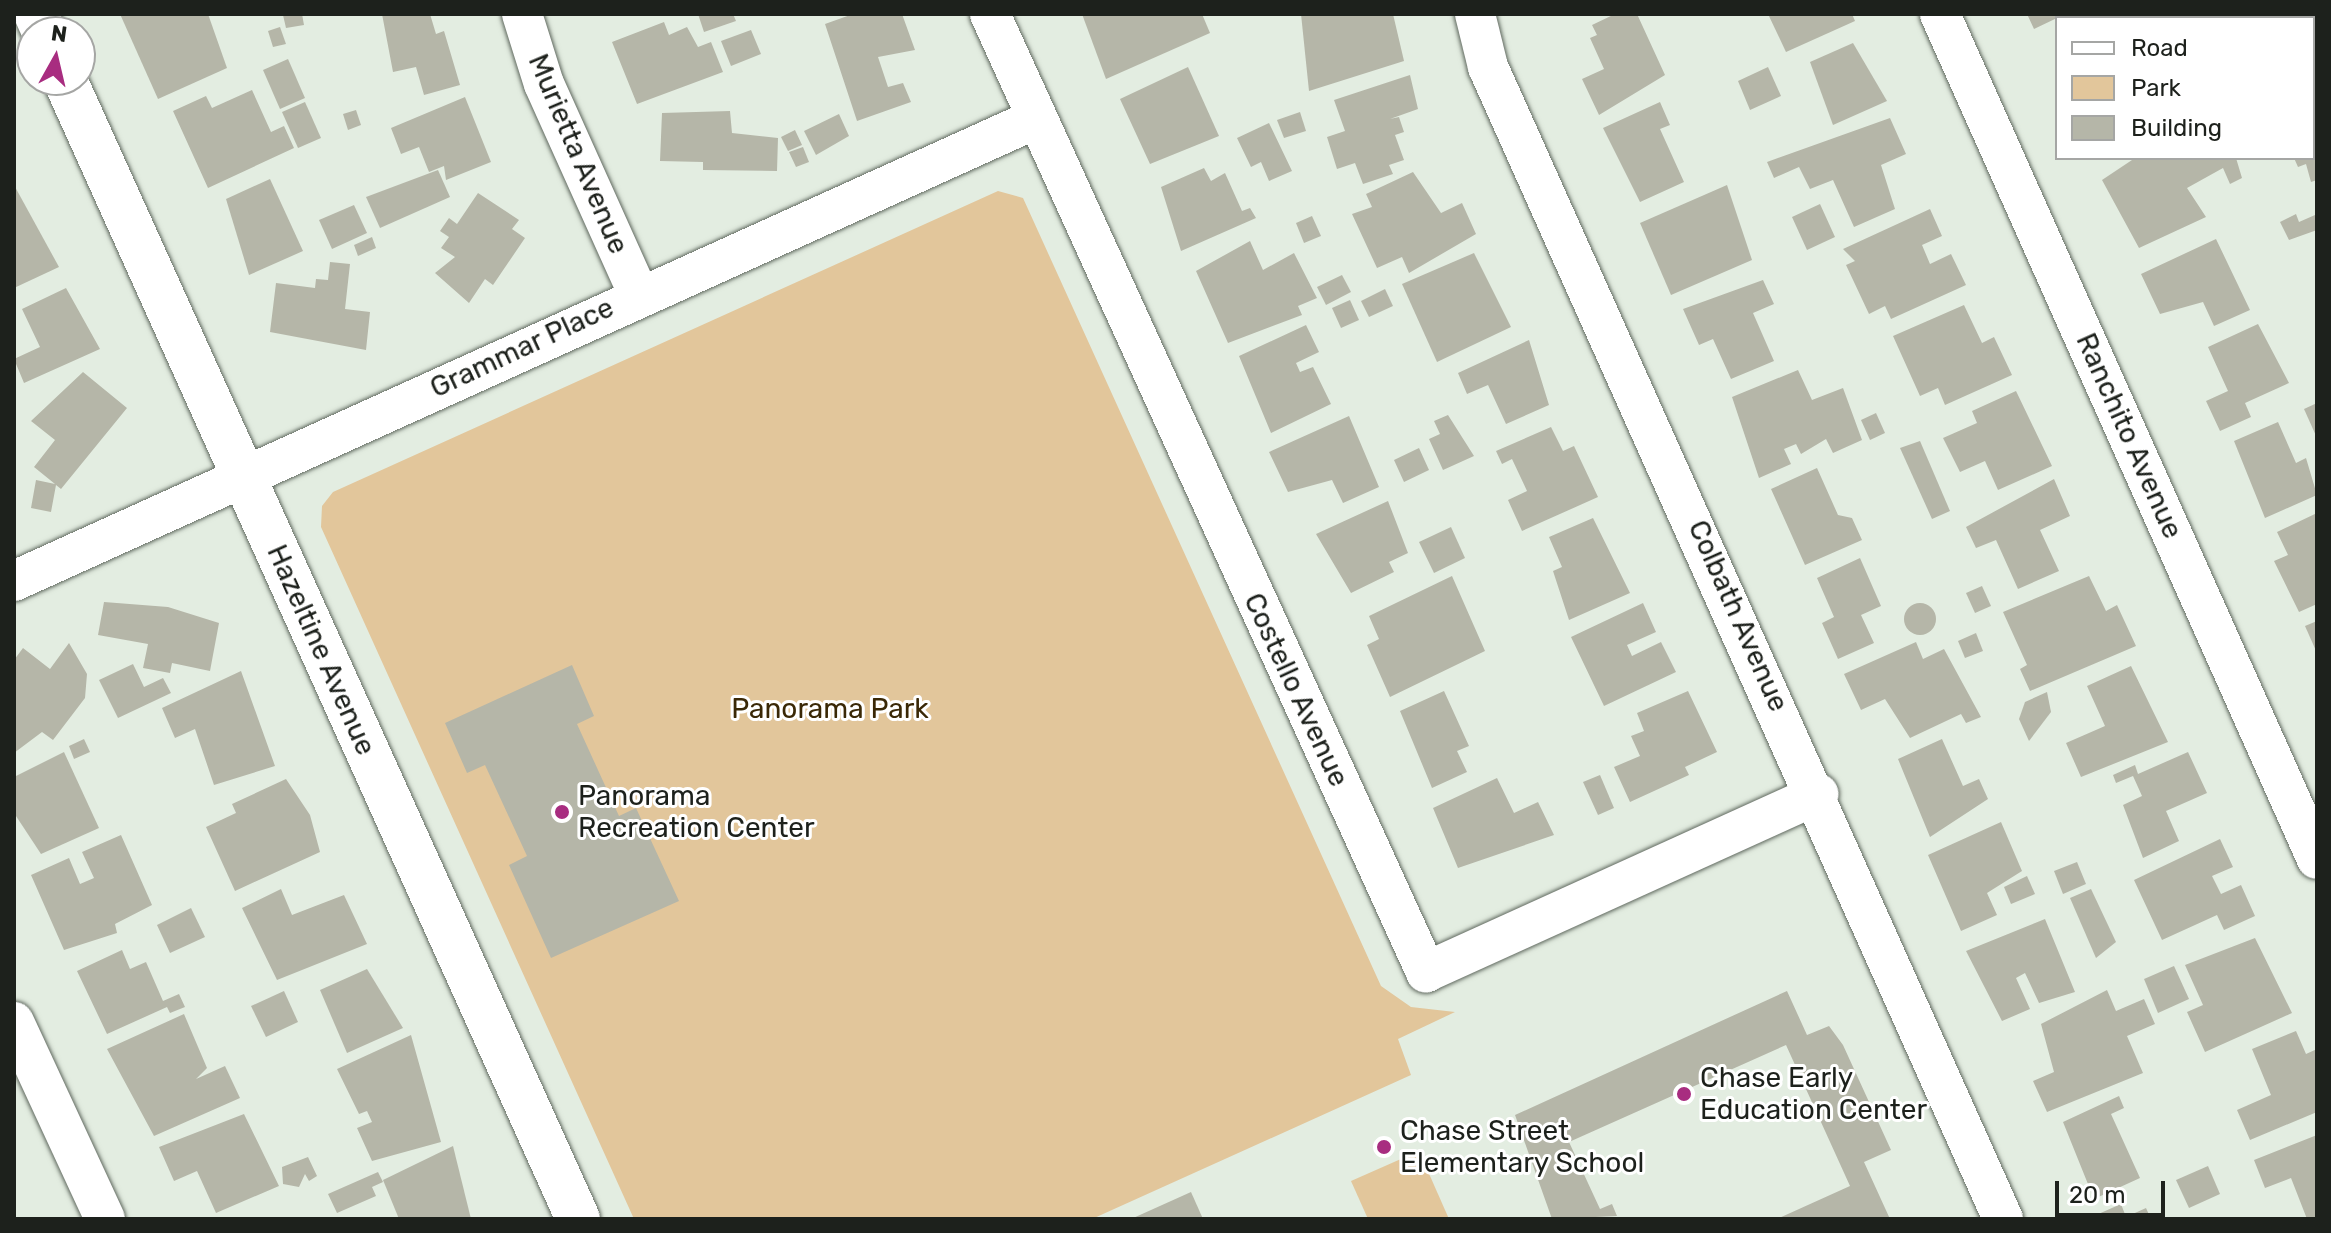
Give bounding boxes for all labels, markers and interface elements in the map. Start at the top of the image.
north arrow [16,16,96,96]
legend [2055,16,2315,160]
text: N [49,19,69,48]
text: Road [2131,34,2188,62]
street label: Murietta Avenue [521,49,635,259]
text: Park [2131,74,2181,102]
text: Building [2131,114,2222,142]
street label: Grammar Place [425,291,619,405]
street label: Ranchito Avenue [2069,328,2189,544]
street label: Colbath Avenue [1681,515,1795,717]
street label: Hazeltine Avenue [259,539,383,761]
street label: Costello Avenue [1236,588,1356,792]
park label: Panorama Park [731,692,929,726]
place label: Panorama Recreation Center [578,779,815,845]
marker: Panorama Recreation Center [553,803,571,821]
place label: Chase Early Education Center [1700,1061,1927,1127]
marker: Chase Early Education Center [1675,1085,1693,1103]
place label: Chase Street Elementary School [1400,1114,1645,1180]
marker: Chase Street Elementary School [1375,1138,1393,1156]
scale bar [2059,1165,2169,1215]
text: 20 m [2069,1181,2126,1209]

